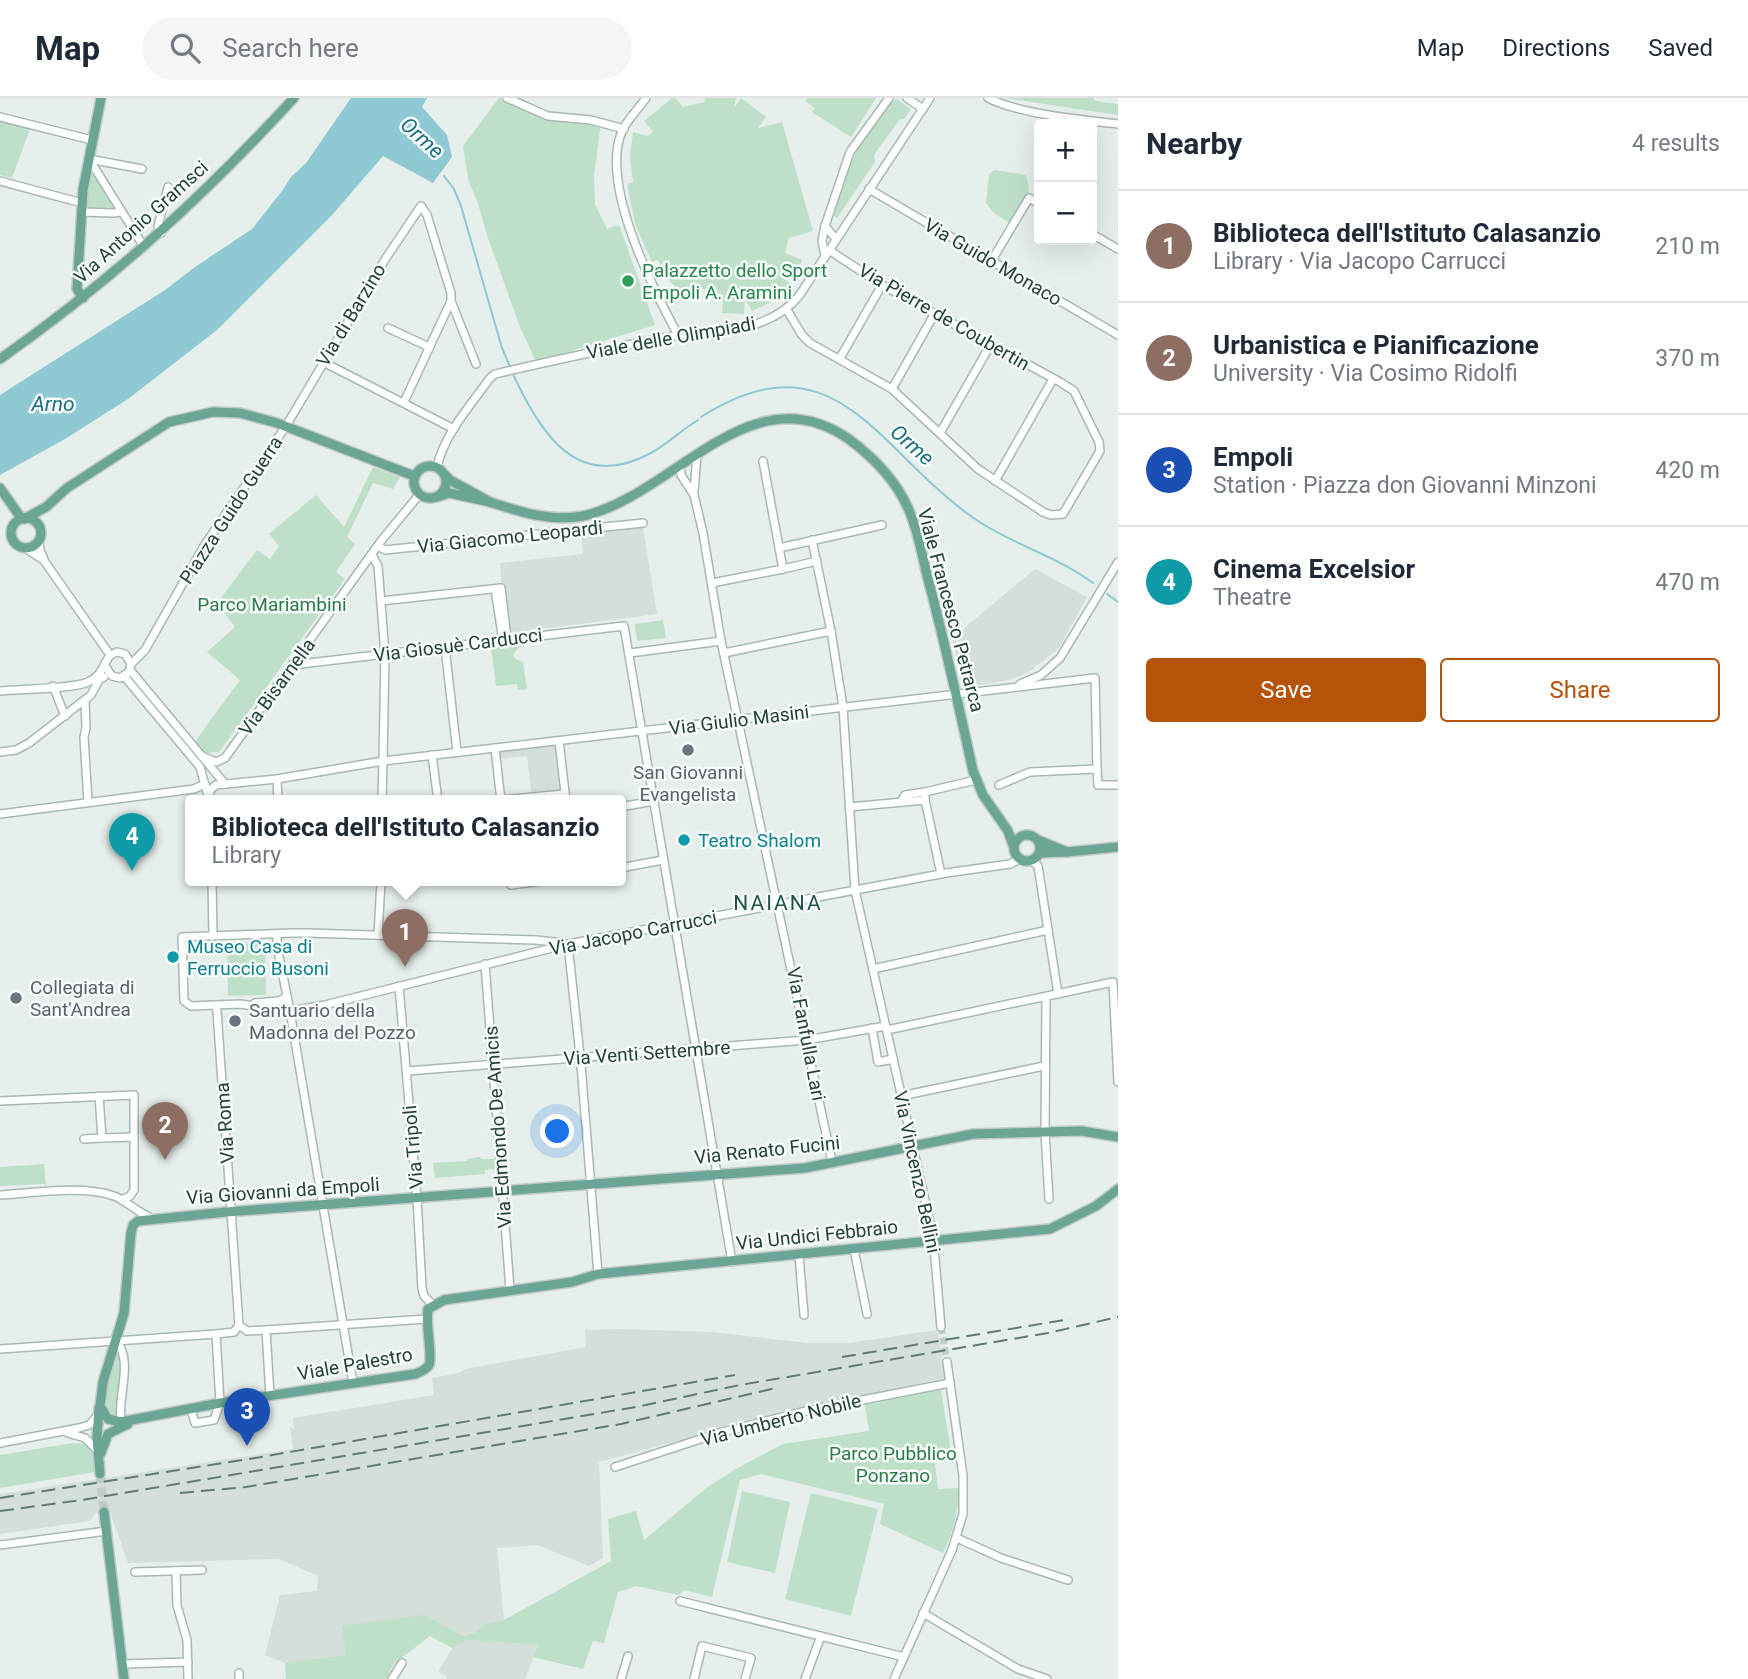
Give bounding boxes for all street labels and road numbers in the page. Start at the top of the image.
street label: Via Antonio Gramsci [69,156,213,288]
street label: Via Guido Monaco [920,213,1066,311]
street label: Via di Barzino [311,259,391,371]
street label: Via Pierre de Coubertin [854,259,1034,375]
street label: Viale delle Olimpiadi [585,312,757,364]
street label: Piazza Guido Guerra [175,432,287,588]
street label: Viale Francesco Petrarca [913,506,989,714]
street label: Via Giacomo Leopardi [416,516,604,558]
street label: Via Giosuè Carducci [372,623,544,667]
street label: Via Bisarnella [234,634,320,740]
street label: Via Giulio Masini [668,700,810,740]
street label: Via Jacopo Carrucci [547,905,719,961]
street label: Via Fanfulla Lari [782,965,830,1103]
street label: Via Edmondo De Amicis [479,1025,517,1229]
street label: Via Venti Settembre [563,1036,731,1070]
street label: Via Roma [211,1082,239,1164]
street label: Via Vincenzo Bellini [889,1089,945,1255]
street label: Via Tripoli [398,1104,428,1190]
street label: Via Renato Fucini [693,1131,841,1169]
street label: Via Giovanni da Empoli [186,1173,380,1209]
street label: Via Undici Febbraio [735,1215,899,1255]
street label: Viale Palestro [296,1343,414,1385]
street label: Via Umberto Nobile [698,1389,864,1451]

